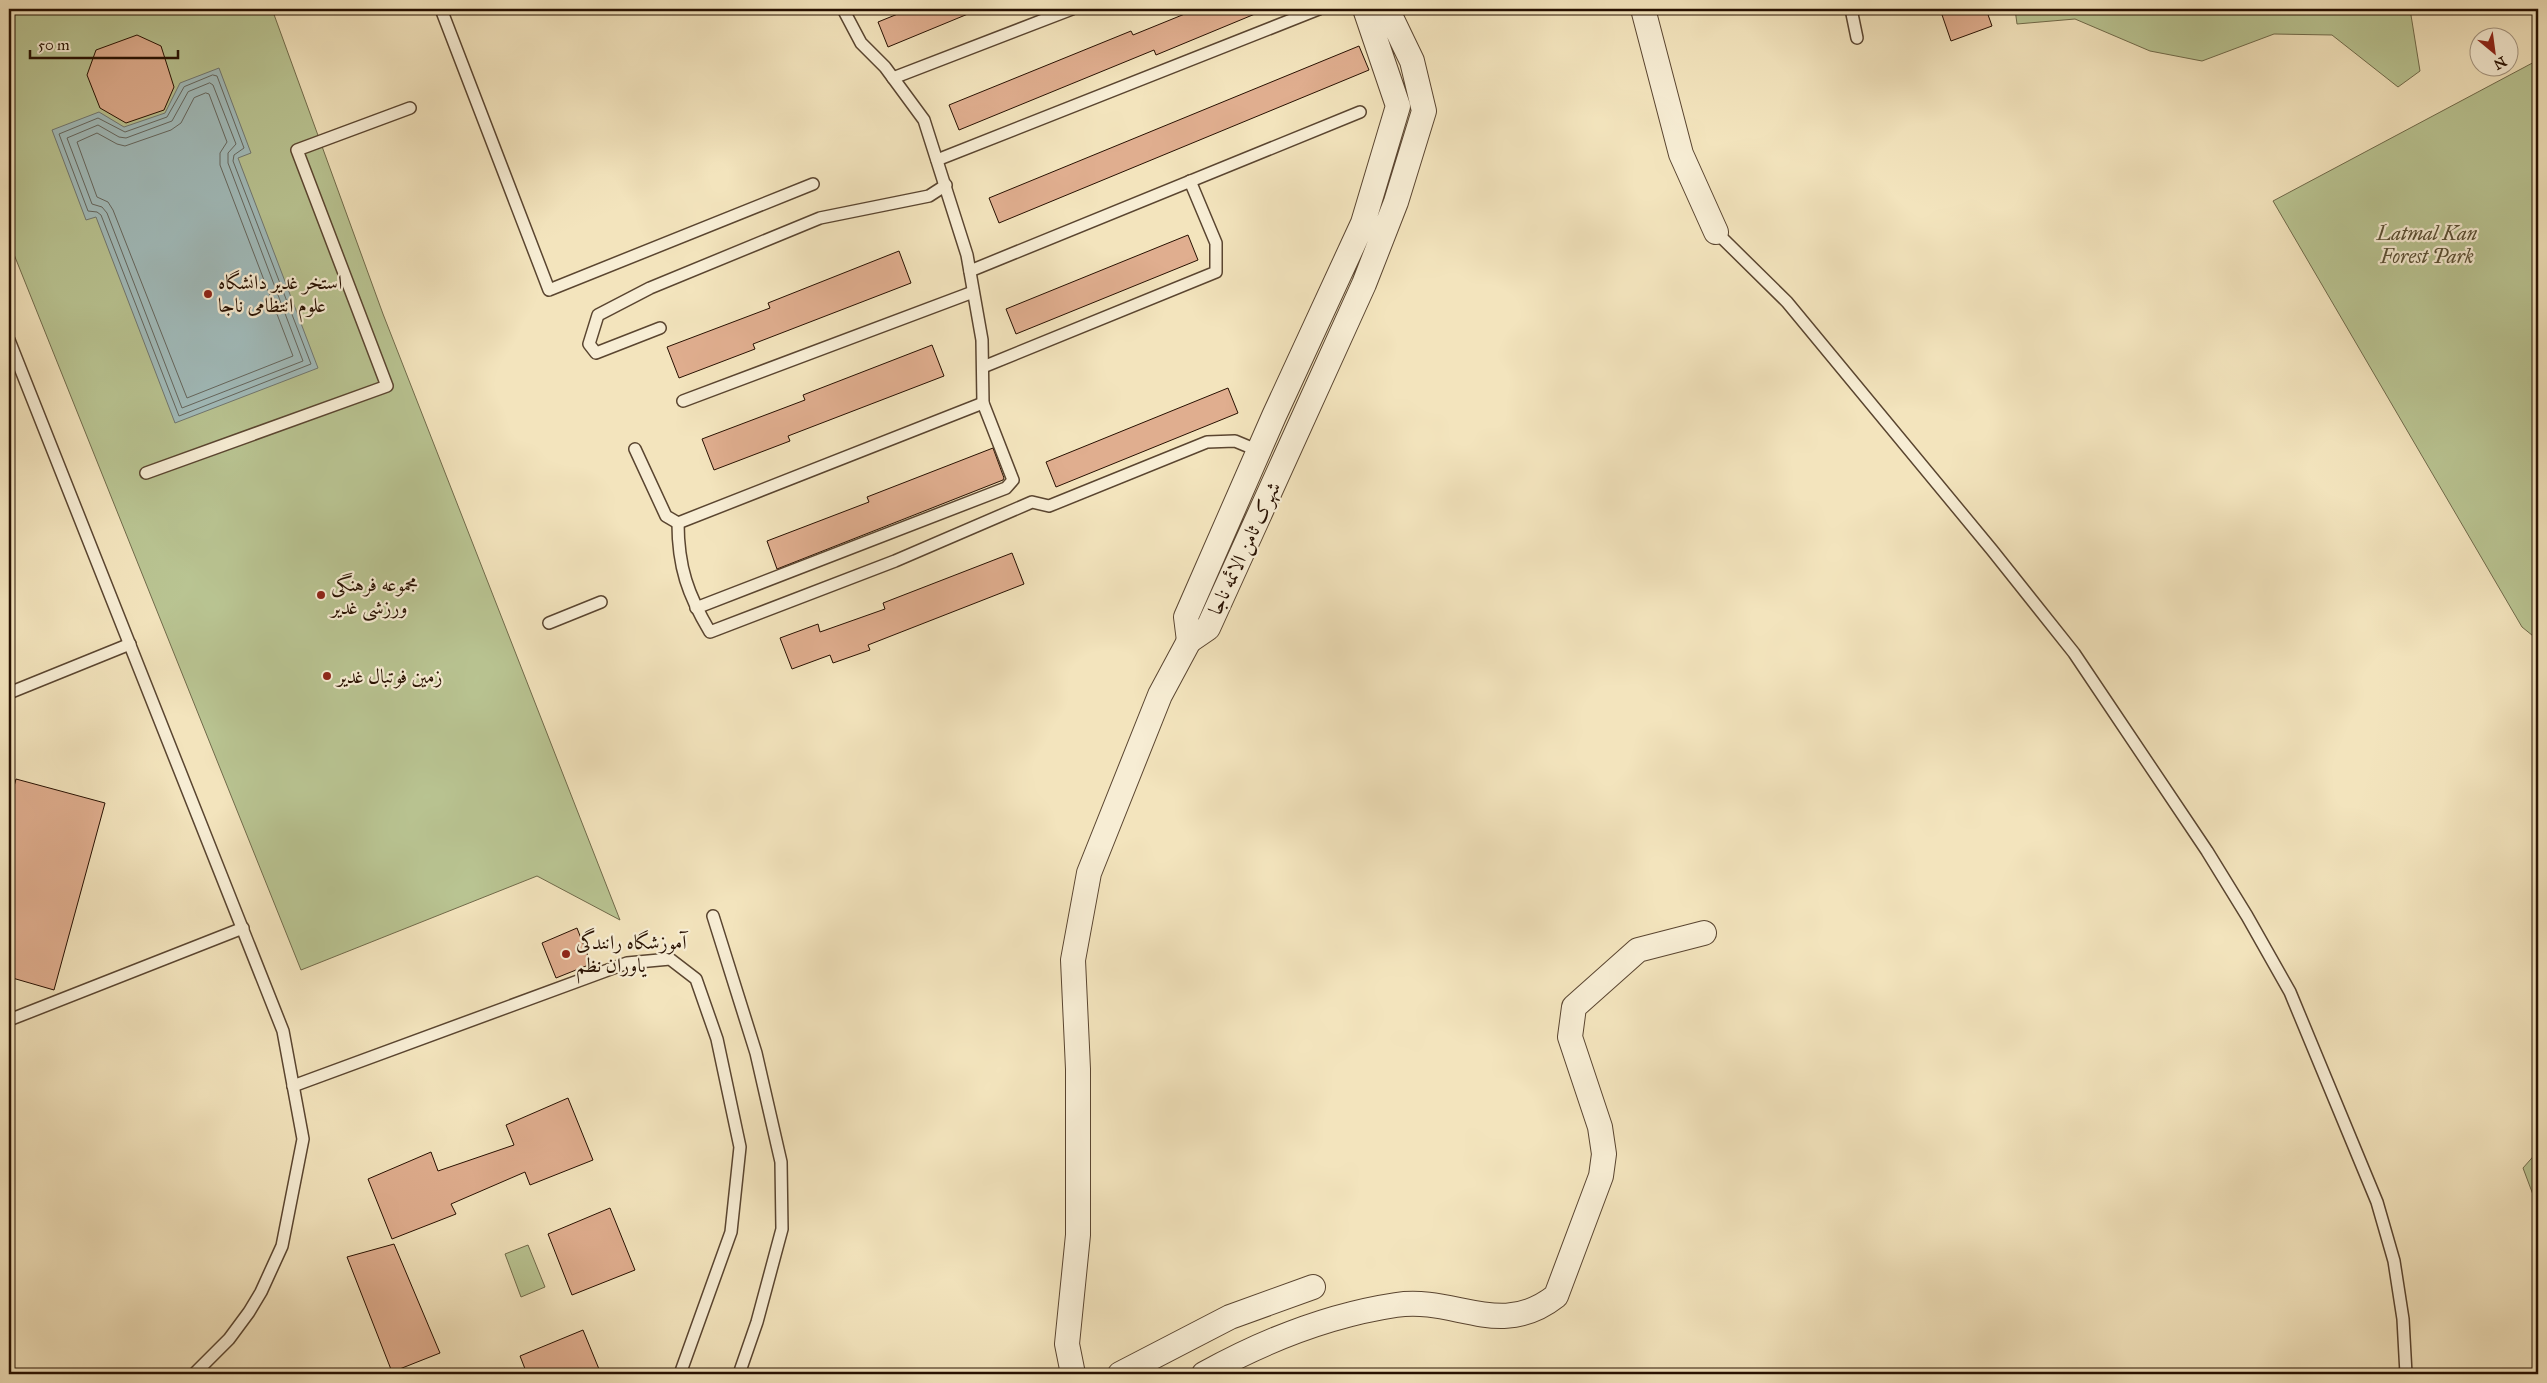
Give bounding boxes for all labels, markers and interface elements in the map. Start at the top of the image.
scale bar [30,28,178,60]
north arrow [2470,28,2520,78]
text: 50 m [38,36,70,54]
text: N [2491,53,2509,73]
park label: Latmal Kan Forest Park [2376,221,2478,268]
place label: استخر غدیر دانشگاه علوم انتظامی ناجا [218,269,342,323]
marker: استخر غدیر دانشگاه علوم انتظامی ناجا [202,288,214,300]
street label: شهرک ثامن الائمه ناجا [1203,478,1287,619]
place label: مجموعه فرهنگی ورزشی غدیر [329,572,418,622]
marker: مجموعه فرهنگی ورزشی غدیر [315,589,327,601]
place label: زمین فوتبال غدیر [335,664,442,689]
marker: زمین فوتبال غدیر [321,670,333,682]
place label: آموزشگاه رانندگی یاوران نظم [576,927,689,984]
marker: آموزشگاه رانندگی یاوران نظم [560,948,572,960]

